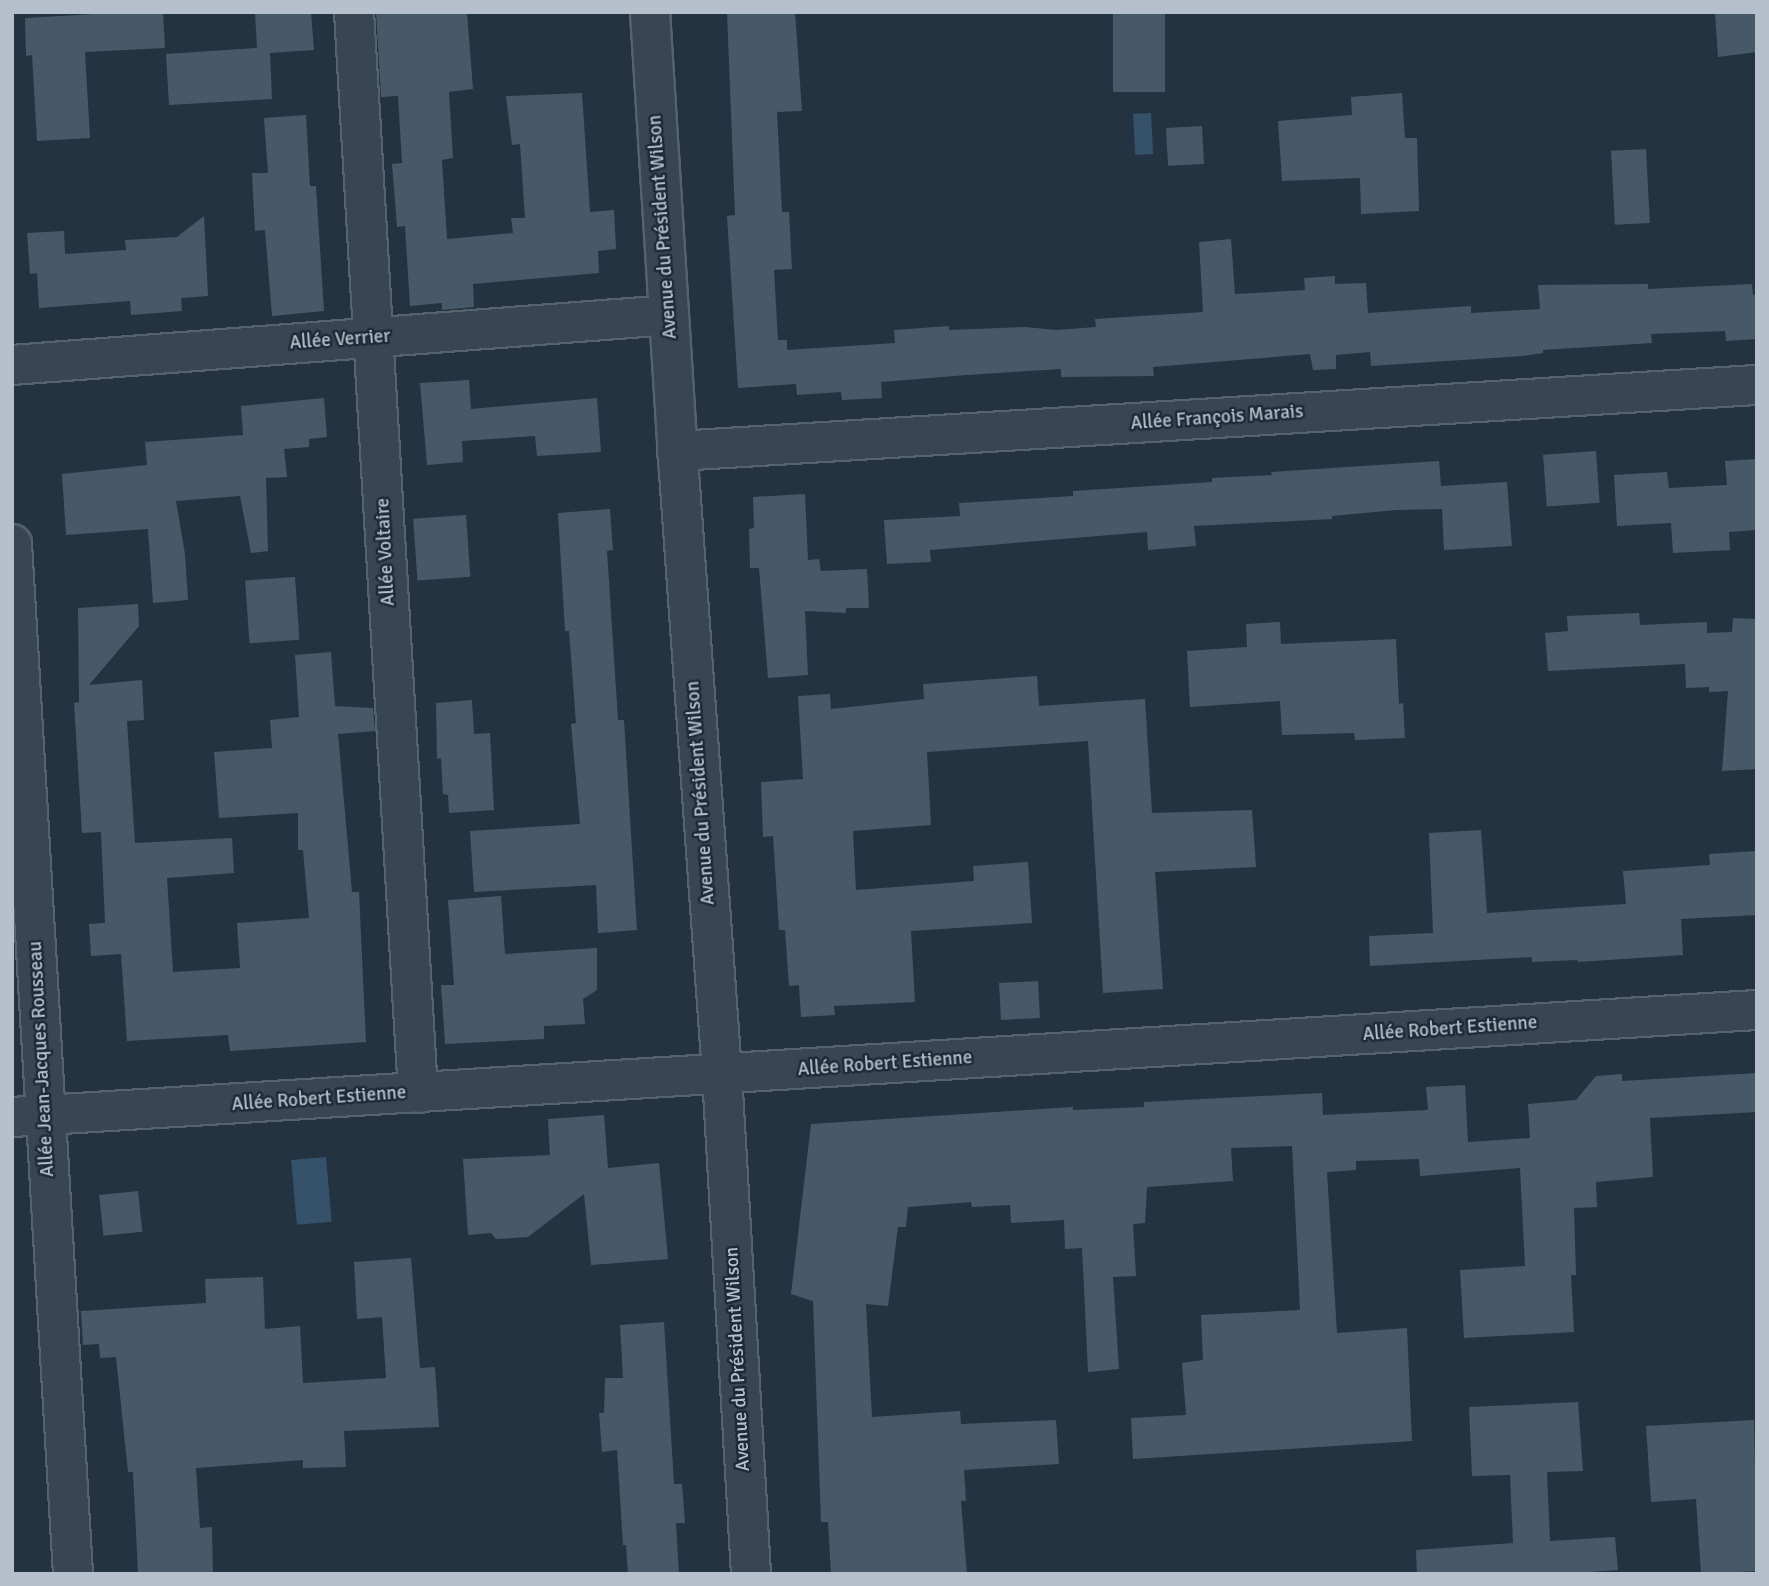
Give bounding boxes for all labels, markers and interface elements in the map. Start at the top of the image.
street label: Avenue du Président Wilson [644,114,682,340]
street label: Allée Verrier [289,325,391,355]
street label: Allée François Marais [1130,401,1304,435]
street label: Allée Voltaire [372,497,400,607]
street label: Avenue du Président Wilson [682,680,720,906]
street label: Allée Jean-Jacques Rousseau [24,940,60,1178]
street label: Allée Robert Estienne [1362,1012,1538,1046]
street label: Allée Robert Estienne [797,1047,973,1081]
street label: Allée Robert Estienne [231,1082,407,1116]
street label: Avenue du Président Wilson [721,1246,755,1472]

